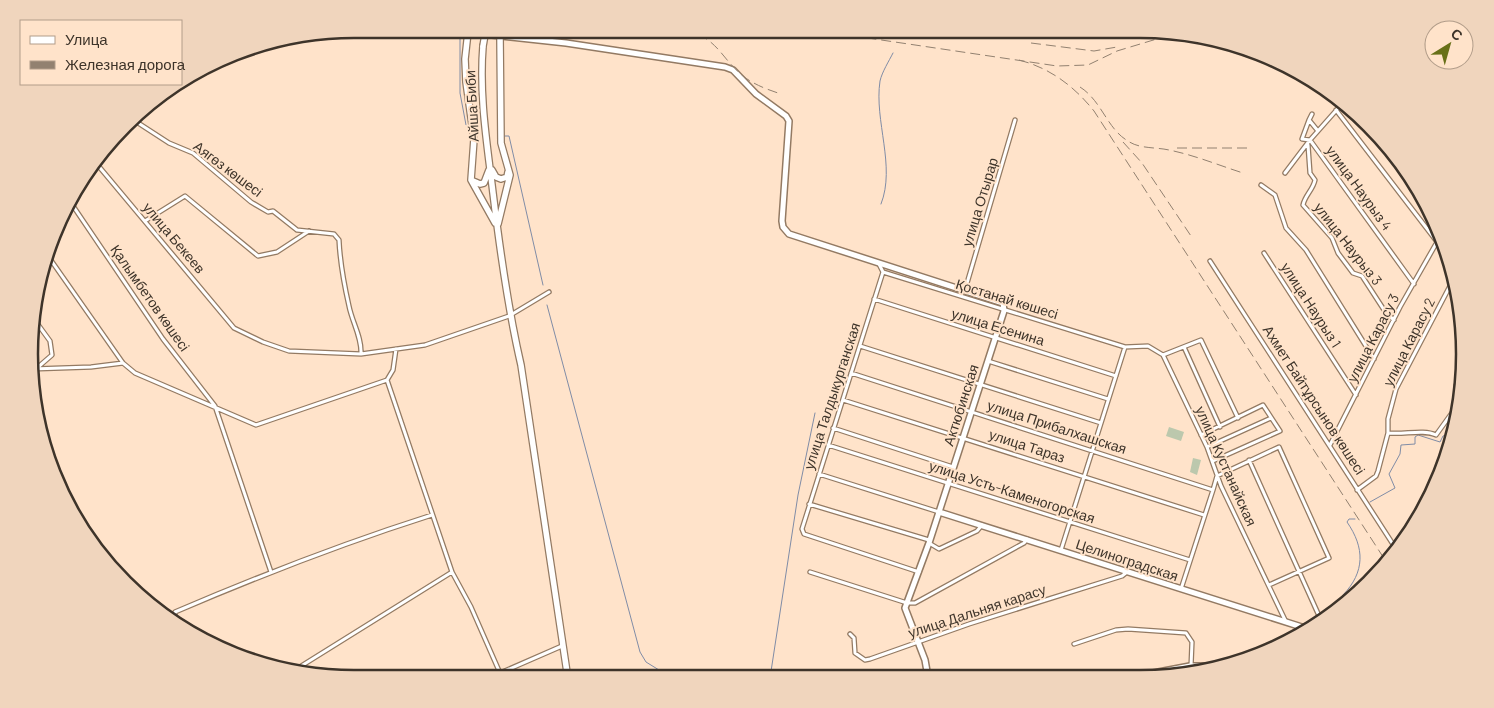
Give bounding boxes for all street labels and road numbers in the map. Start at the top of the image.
street label: Айша Биби [461,70,482,142]
street label: Аягөз көшесі [190,137,266,200]
street label: улица Наурыз 4 [1323,142,1396,233]
street label: улица Отырар [958,155,1001,248]
street label: улица Бекеев [140,199,209,277]
street label: улица Наурыз 3 [1311,199,1386,288]
street label: Қалымбетов көшесі [107,241,194,354]
street label: улица Наурыз 1 [1278,259,1345,350]
street label: Қостанай көшесі [954,275,1060,322]
street label: улица Карасу 3 [1343,291,1402,385]
street label: улица Карасу 2 [1379,295,1438,389]
street label: улица Есенина [950,304,1047,349]
street label: улица Талдыкурганская [800,320,863,471]
street label: Ахмет Байтұрсынов көшесі [1260,322,1369,477]
street label: Актюбинская [939,362,982,448]
street label: улица Прибалхашская [985,396,1129,457]
street label: улица Кустанайская [1192,403,1261,528]
street label: улица Тараз [987,425,1067,466]
street label: улица Усть-Каменогорская [927,457,1097,526]
street label: Целиноградская [1074,535,1181,584]
street label: улица Дальняя карасу [906,580,1048,641]

